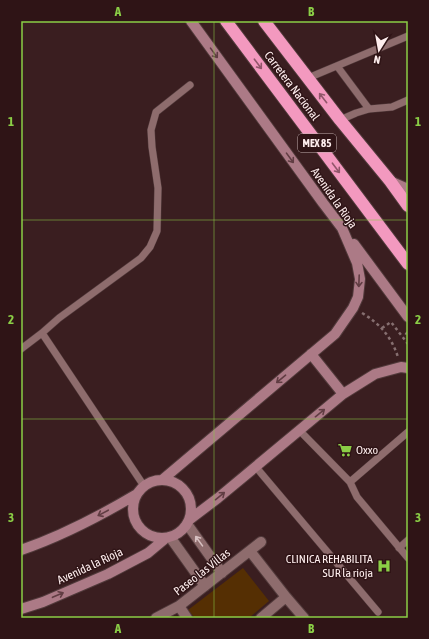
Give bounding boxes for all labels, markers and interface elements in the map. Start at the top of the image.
text: A [114,4,122,19]
text: B [308,4,315,19]
north arrow [359,30,399,70]
one-way arrow [210,47,218,58]
street label: Carretera Nacional [261,49,323,124]
text: N [373,53,381,66]
one-way arrow [254,58,262,69]
one-way arrow [319,93,327,104]
text: 1 [8,114,14,129]
text: 1 [415,114,421,129]
road number: MEX 85 [298,134,336,152]
one-way arrow [286,152,294,163]
one-way arrow [332,162,340,173]
street label: Avenida la Rioja [308,165,360,231]
one-way arrow [356,274,363,287]
text: 2 [8,312,14,327]
text: 2 [415,312,421,327]
one-way arrow [276,375,287,384]
one-way arrow [315,409,325,418]
supermarket icon: Oxxo [337,442,353,458]
place label: Oxxo [356,443,379,457]
one-way arrow [215,492,225,501]
text: 3 [8,510,14,525]
one-way arrow [97,510,109,518]
text: 3 [415,510,421,525]
one-way arrow [195,535,203,546]
street label: Avenida la Rioja [55,545,125,587]
street label: Paseo las Villas [171,546,233,598]
place label: CLINICA REHABILITA SUR la rioja [286,552,373,580]
hospital icon: CLINICA REHABILITA SUR la rioja [376,558,392,574]
one-way arrow [51,591,63,599]
text: A [114,621,122,636]
text: B [308,621,315,636]

